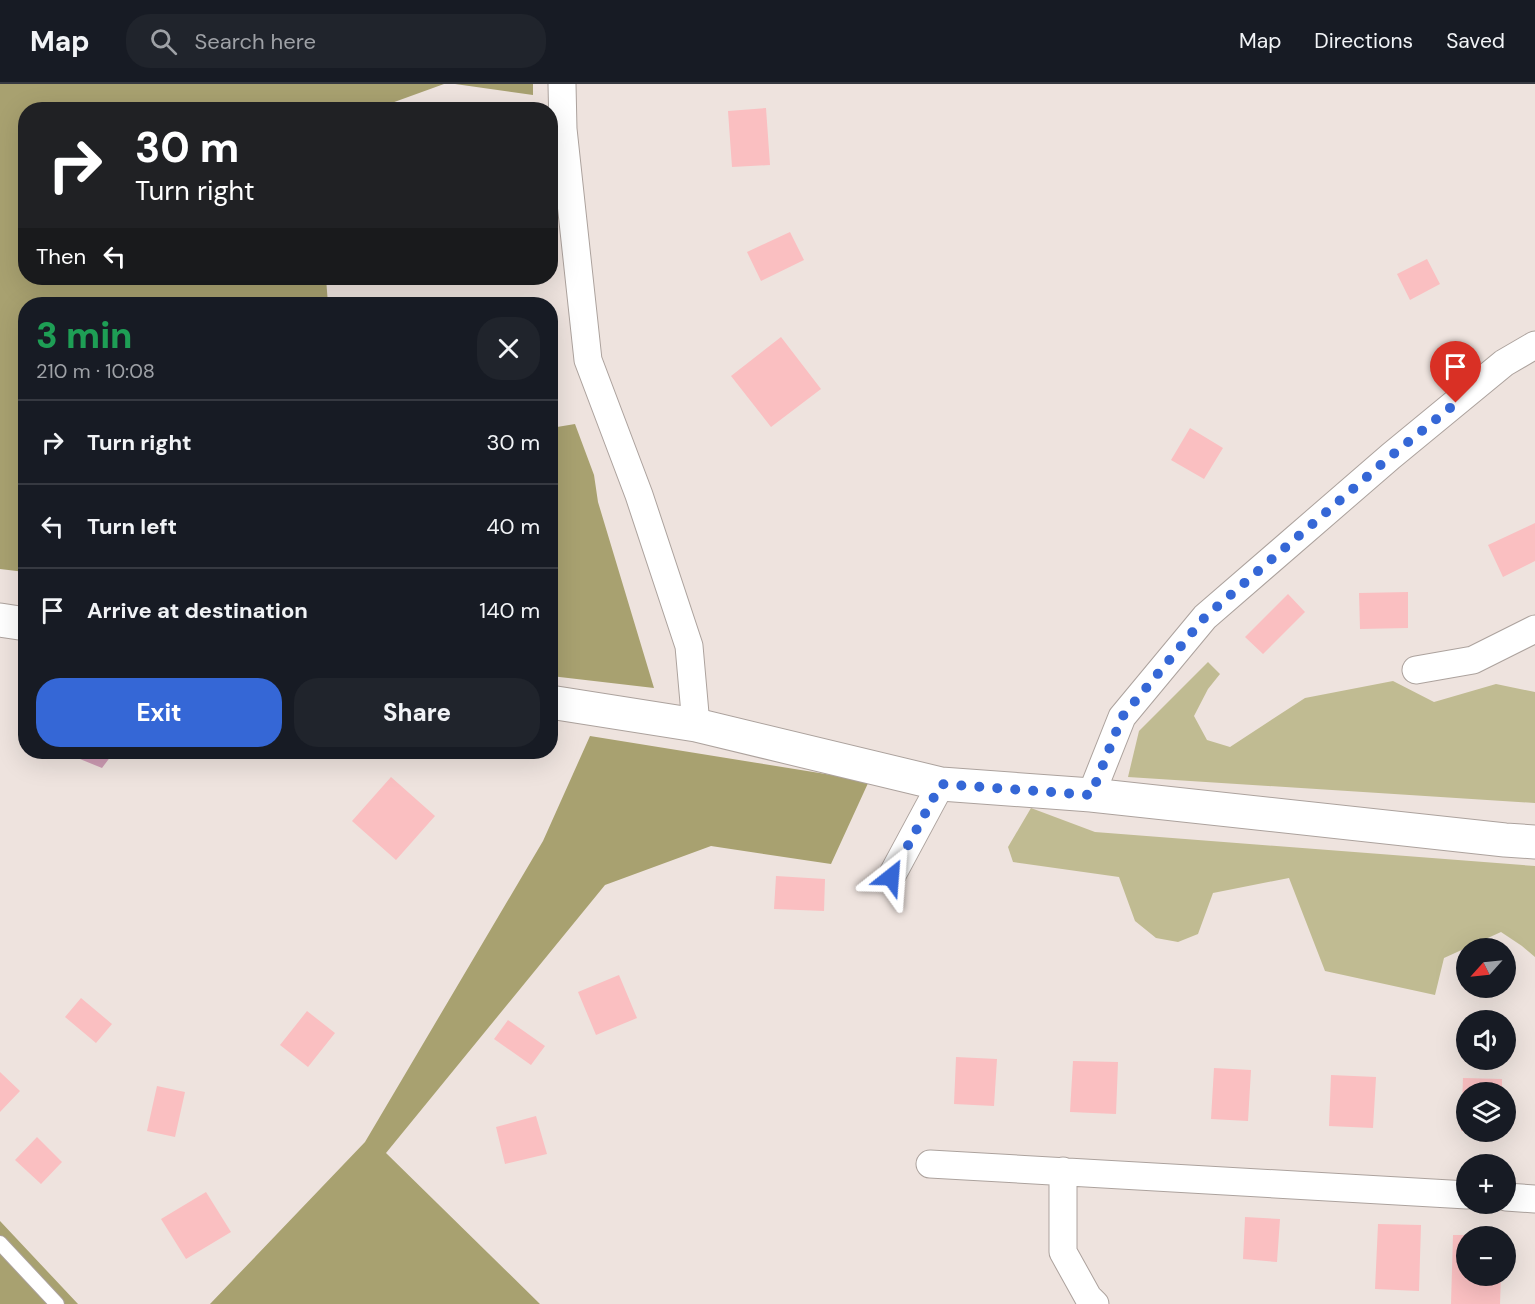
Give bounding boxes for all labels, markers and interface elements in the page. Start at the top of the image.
search box [126,14,546,68]
text: Map [30,23,90,60]
icon: search [147,25,180,58]
text: Search here [195,27,316,56]
text: Map [1239,27,1281,55]
text: Directions [1314,27,1413,55]
text: Saved [1446,27,1505,55]
text: 30 m [135,120,239,175]
icon: right [36,126,114,204]
text: Turn right [135,173,255,208]
icon: left [98,240,131,273]
text: Then [36,242,86,271]
text: 3 min [36,312,132,359]
button: close [477,317,540,380]
pin [1430,341,1481,403]
icon: arrive [1439,350,1472,383]
text: 210 m · 10:08 [36,358,155,384]
icon: right [36,426,69,459]
text: Turn right [87,428,192,457]
text: 30 m [486,428,540,457]
icon: left [36,510,69,543]
text: Turn left [87,512,177,541]
text: 40 m [486,512,540,541]
icon: arrive [36,594,69,627]
text: Arrive at destination [87,596,308,625]
text: 140 m [479,596,540,625]
button: Exit [36,678,282,747]
button: Share [294,678,540,747]
position arrow [859,845,923,909]
north arrow [1456,938,1516,998]
map controls [1456,938,1516,1286]
button: sound [1456,1010,1516,1070]
button: layers [1456,1082,1516,1142]
button: + [1456,1154,1516,1214]
button: − [1456,1226,1516,1286]

